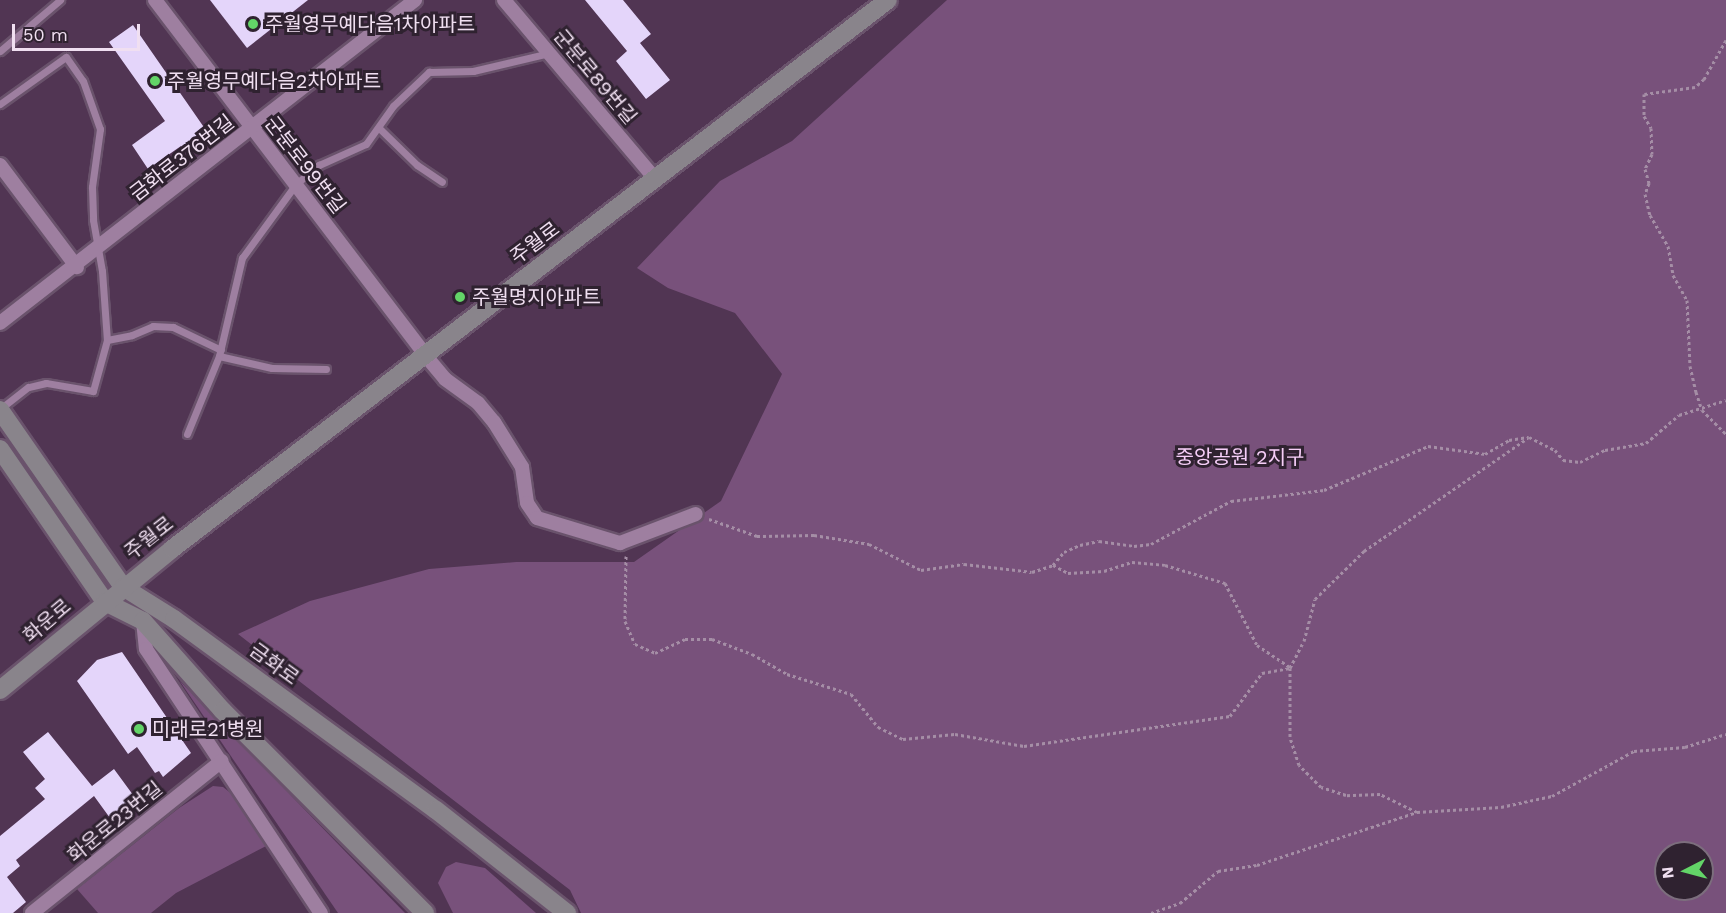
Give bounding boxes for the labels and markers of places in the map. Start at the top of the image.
place label: 주월영무예다음1차아파트 [265,12,475,36]
marker: 주월영무예다음1차아파트 [246,17,260,31]
place label: 주월영무예다음2차아파트 [167,69,381,93]
marker: 주월영무예다음2차아파트 [148,74,162,88]
place label: 주월명지아파트 [472,285,601,309]
marker: 주월명지아파트 [453,290,467,304]
place label: 미래로21병원 [152,717,263,741]
marker: 미래로21병원 [130,720,148,738]

